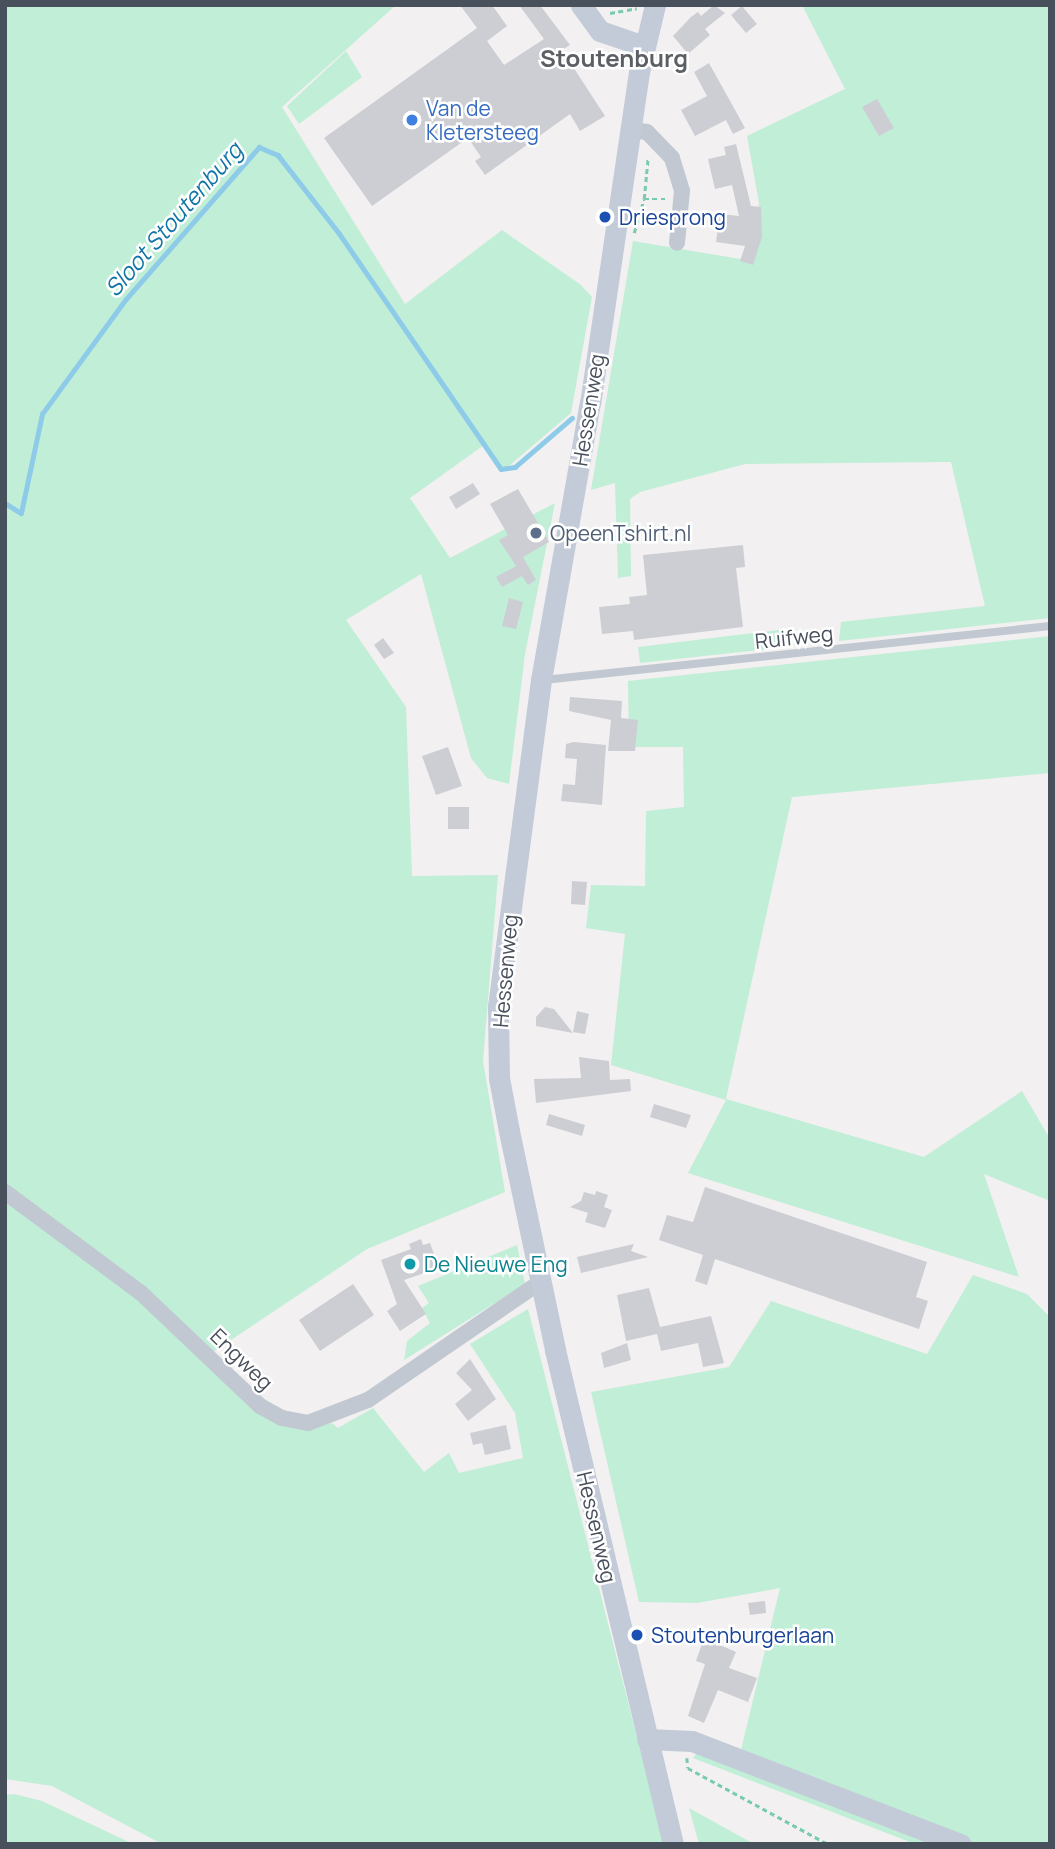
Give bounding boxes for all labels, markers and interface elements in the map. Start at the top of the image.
district label: Stoutenburg [540,44,688,72]
place label: Van de Kletersteeg [426,95,539,145]
marker: Van de Kletersteeg [404,112,420,128]
water label: Sloot Stoutenburg [99,136,247,302]
place label: Driesprong [619,204,726,230]
marker: Driesprong [597,209,613,225]
street label: Hessenweg [567,352,609,468]
place label: OpeenTshirt.nl [550,520,691,546]
marker: OpeenTshirt.nl [528,525,544,541]
street label: Ruifweg [754,620,834,654]
street label: Hessenweg [488,913,522,1029]
place label: De Nieuwe Eng [424,1251,568,1277]
marker: De Nieuwe Eng [402,1256,418,1272]
street label: Engweg [205,1323,279,1395]
street label: Hessenweg [572,1469,622,1585]
place label: Stoutenburgerlaan [651,1622,834,1648]
marker: Stoutenburgerlaan [629,1627,645,1643]

